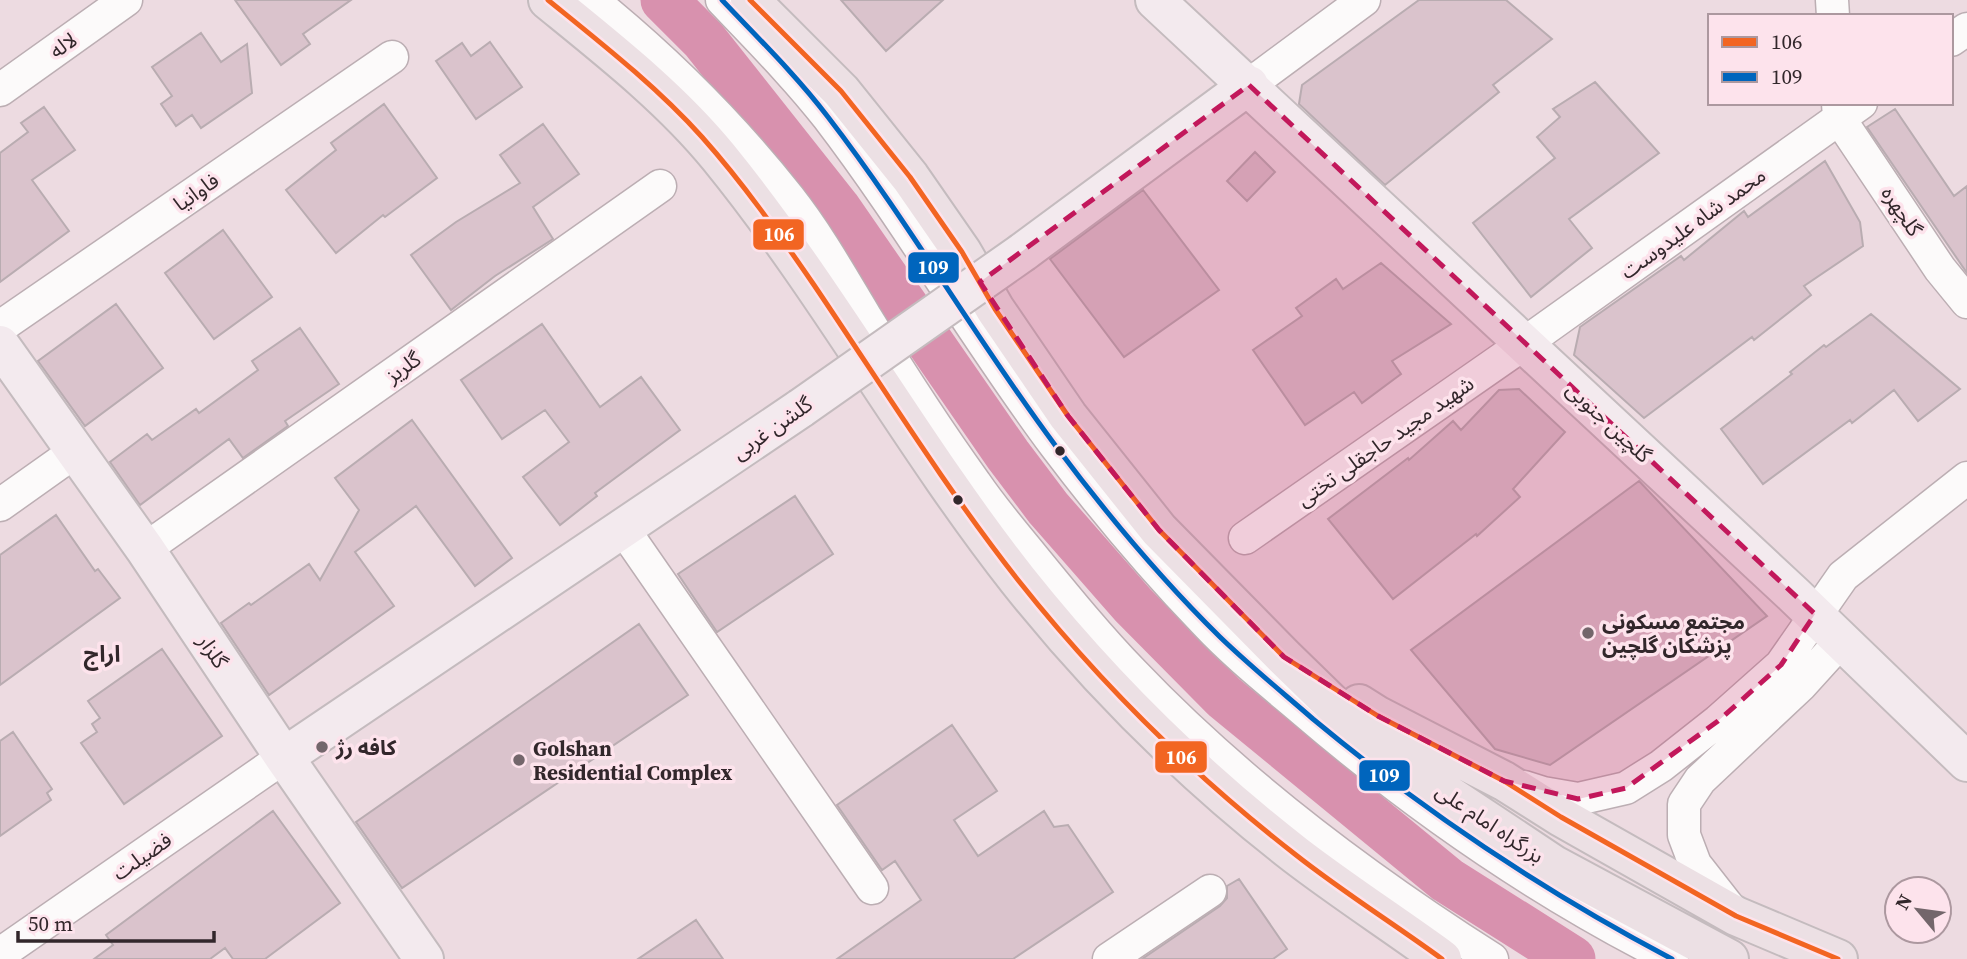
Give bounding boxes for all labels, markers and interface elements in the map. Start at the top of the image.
legend [1708,14,1953,105]
street label: لاله [43,25,83,65]
text: 106 [1771,27,1803,56]
text: 109 [1771,62,1803,91]
street label: محمد شاه علیدوست [1614,160,1772,286]
street label: فاوانیا [167,166,225,218]
street label: گلچهره [1875,180,1930,242]
line badge: 106 [752,218,805,251]
text: 106 [764,221,794,247]
line badge: 109 [907,251,960,284]
text: 109 [918,254,948,280]
street label: گلریز [379,344,427,390]
street label: شهید مجید حاجقلی تختی [1291,369,1479,513]
street label: گلچین جنوبی [1560,375,1658,469]
street label: گلشن غربی [726,389,818,466]
unlabelled marker [1053,444,1067,458]
unlabelled marker [951,493,965,507]
place label: مجتمع مسکونی پزشکان گلچین [1602,607,1745,660]
marker: مجتمع مسکونی پزشکان گلچین [1580,625,1596,641]
street label: گلزار [191,627,235,674]
district label: اراج [83,638,121,671]
place label: کافه رژ [335,733,397,762]
place label: Golshan Residential Complex [533,734,733,787]
marker: کافه رژ [314,739,330,755]
line badge: 106 [1154,740,1208,774]
text: 106 [1166,744,1196,770]
marker: Golshan Residential Complex [511,752,527,768]
line badge: 109 [1358,759,1411,792]
text: 109 [1369,762,1399,788]
street label: بزرگراه امام علی [1429,776,1550,872]
street label: فضیلت [106,825,178,887]
north arrow [1883,875,1953,945]
text: N [1888,889,1918,914]
scale bar [18,900,214,944]
text: 50 m [28,909,73,938]

